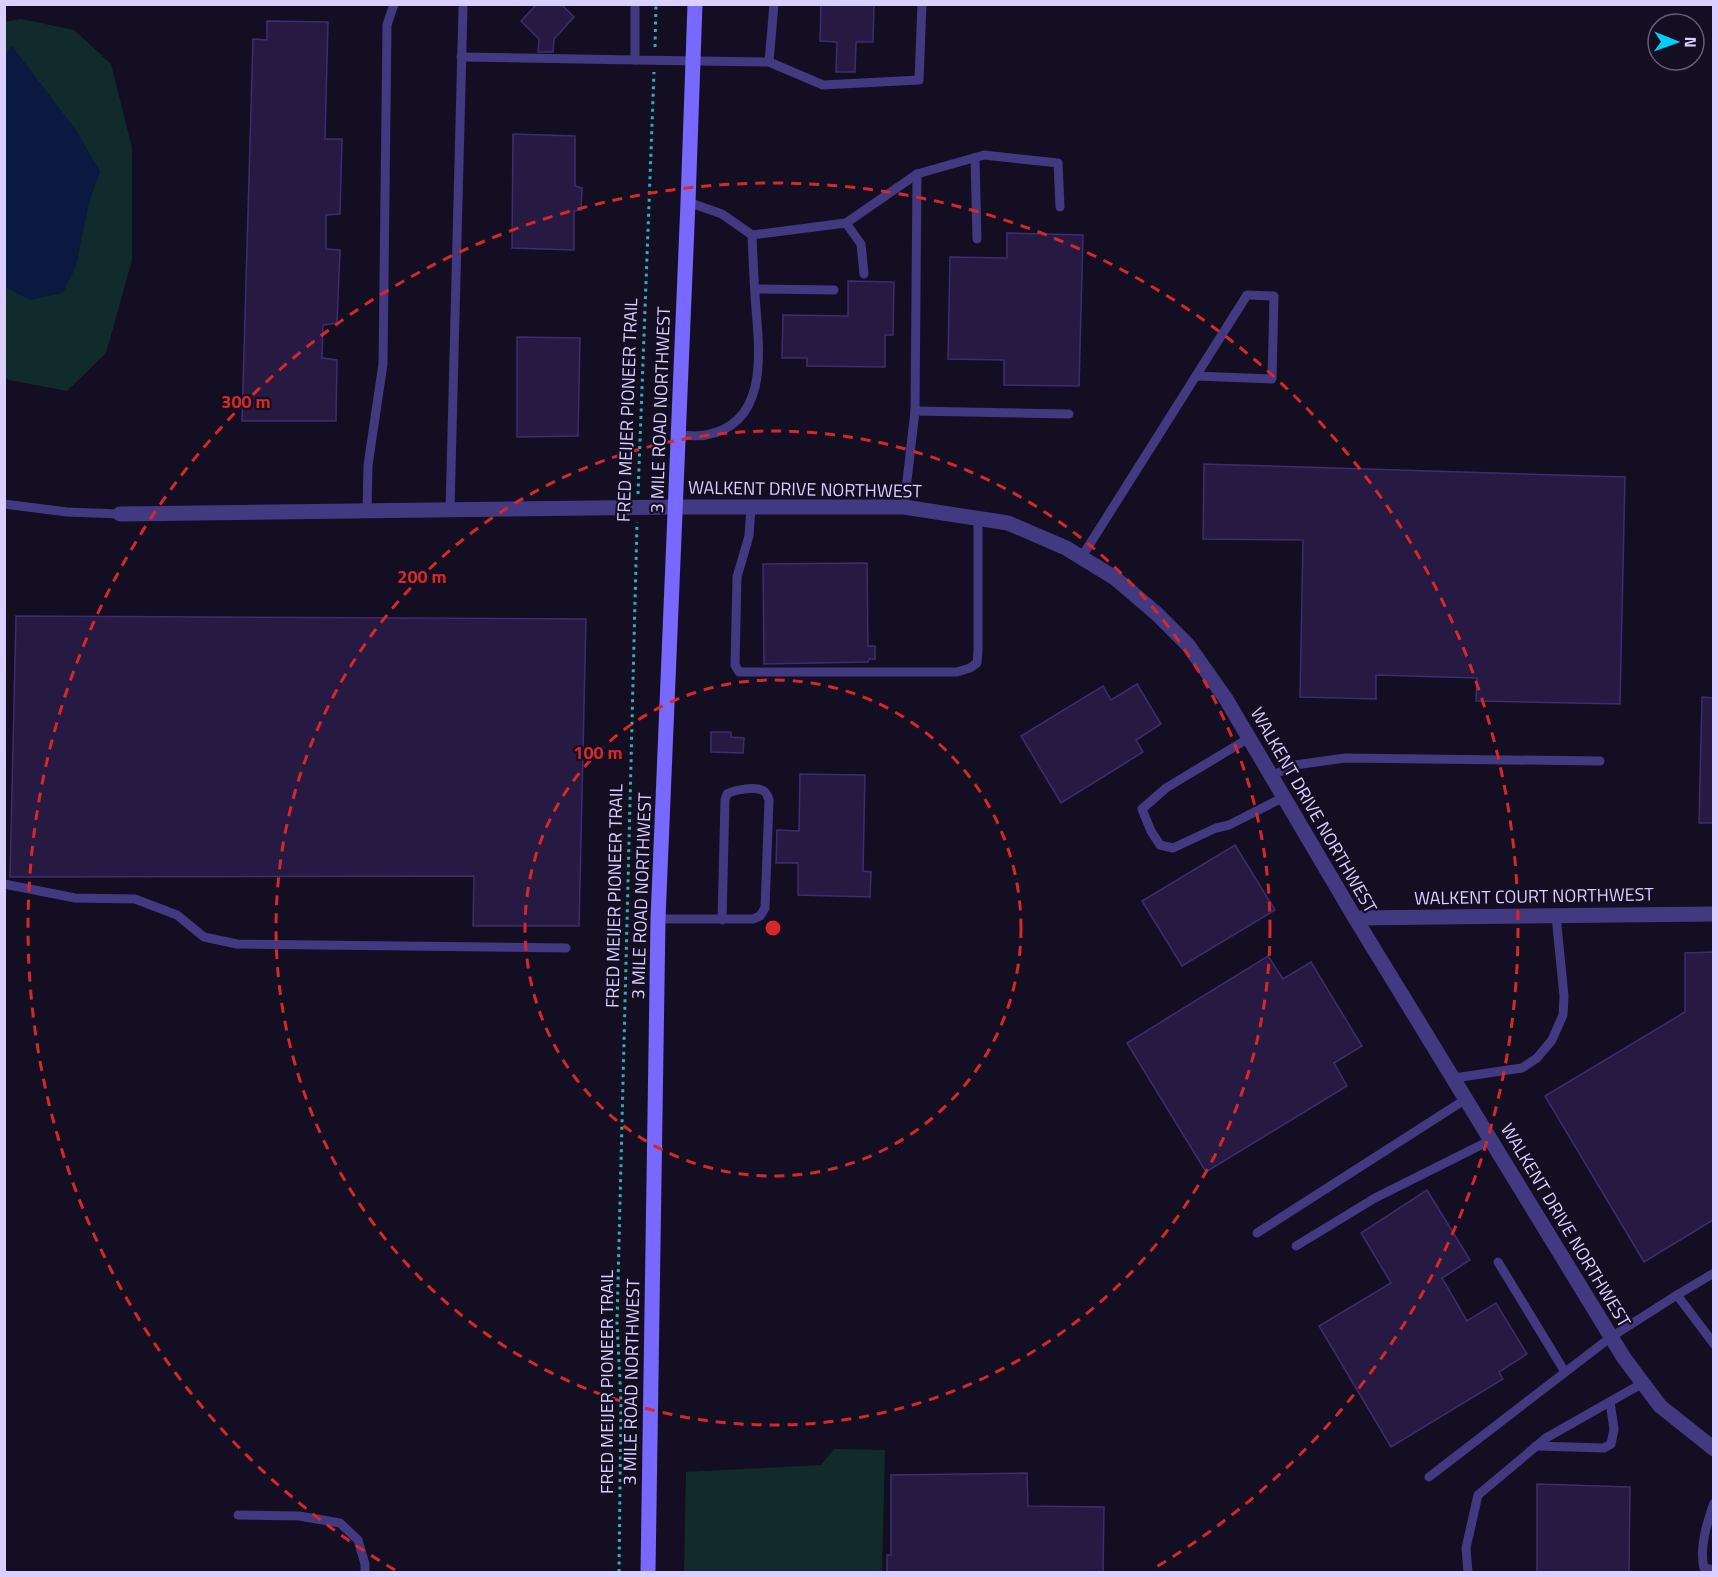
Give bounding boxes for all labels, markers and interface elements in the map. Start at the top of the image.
north arrow [1646,12,1706,72]
text: N [1679,37,1703,48]
street label: FRED MEIJER PIONEER TRAIL [610,297,644,522]
street label: 3 MILE ROAD NORTHWEST [643,306,677,514]
text: 300 m [221,388,271,415]
street label: WALKENT DRIVE NORTHWEST [688,473,923,505]
text: 200 m [397,563,447,590]
street label: WALKENT DRIVE NORTHWEST [1244,702,1384,918]
text: 100 m [573,739,623,766]
street label: FRED MEIJER PIONEER TRAIL [599,783,629,1008]
street label: 3 MILE ROAD NORTHWEST [624,792,658,1000]
street label: WALKENT COURT NORTHWEST [1414,880,1655,912]
centre of rings [763,918,783,938]
street label: WALKENT DRIVE NORTHWEST [1494,1118,1638,1333]
street label: FRED MEIJER PIONEER TRAIL [593,1270,620,1494]
street label: 3 MILE ROAD NORTHWEST [616,1278,646,1486]

